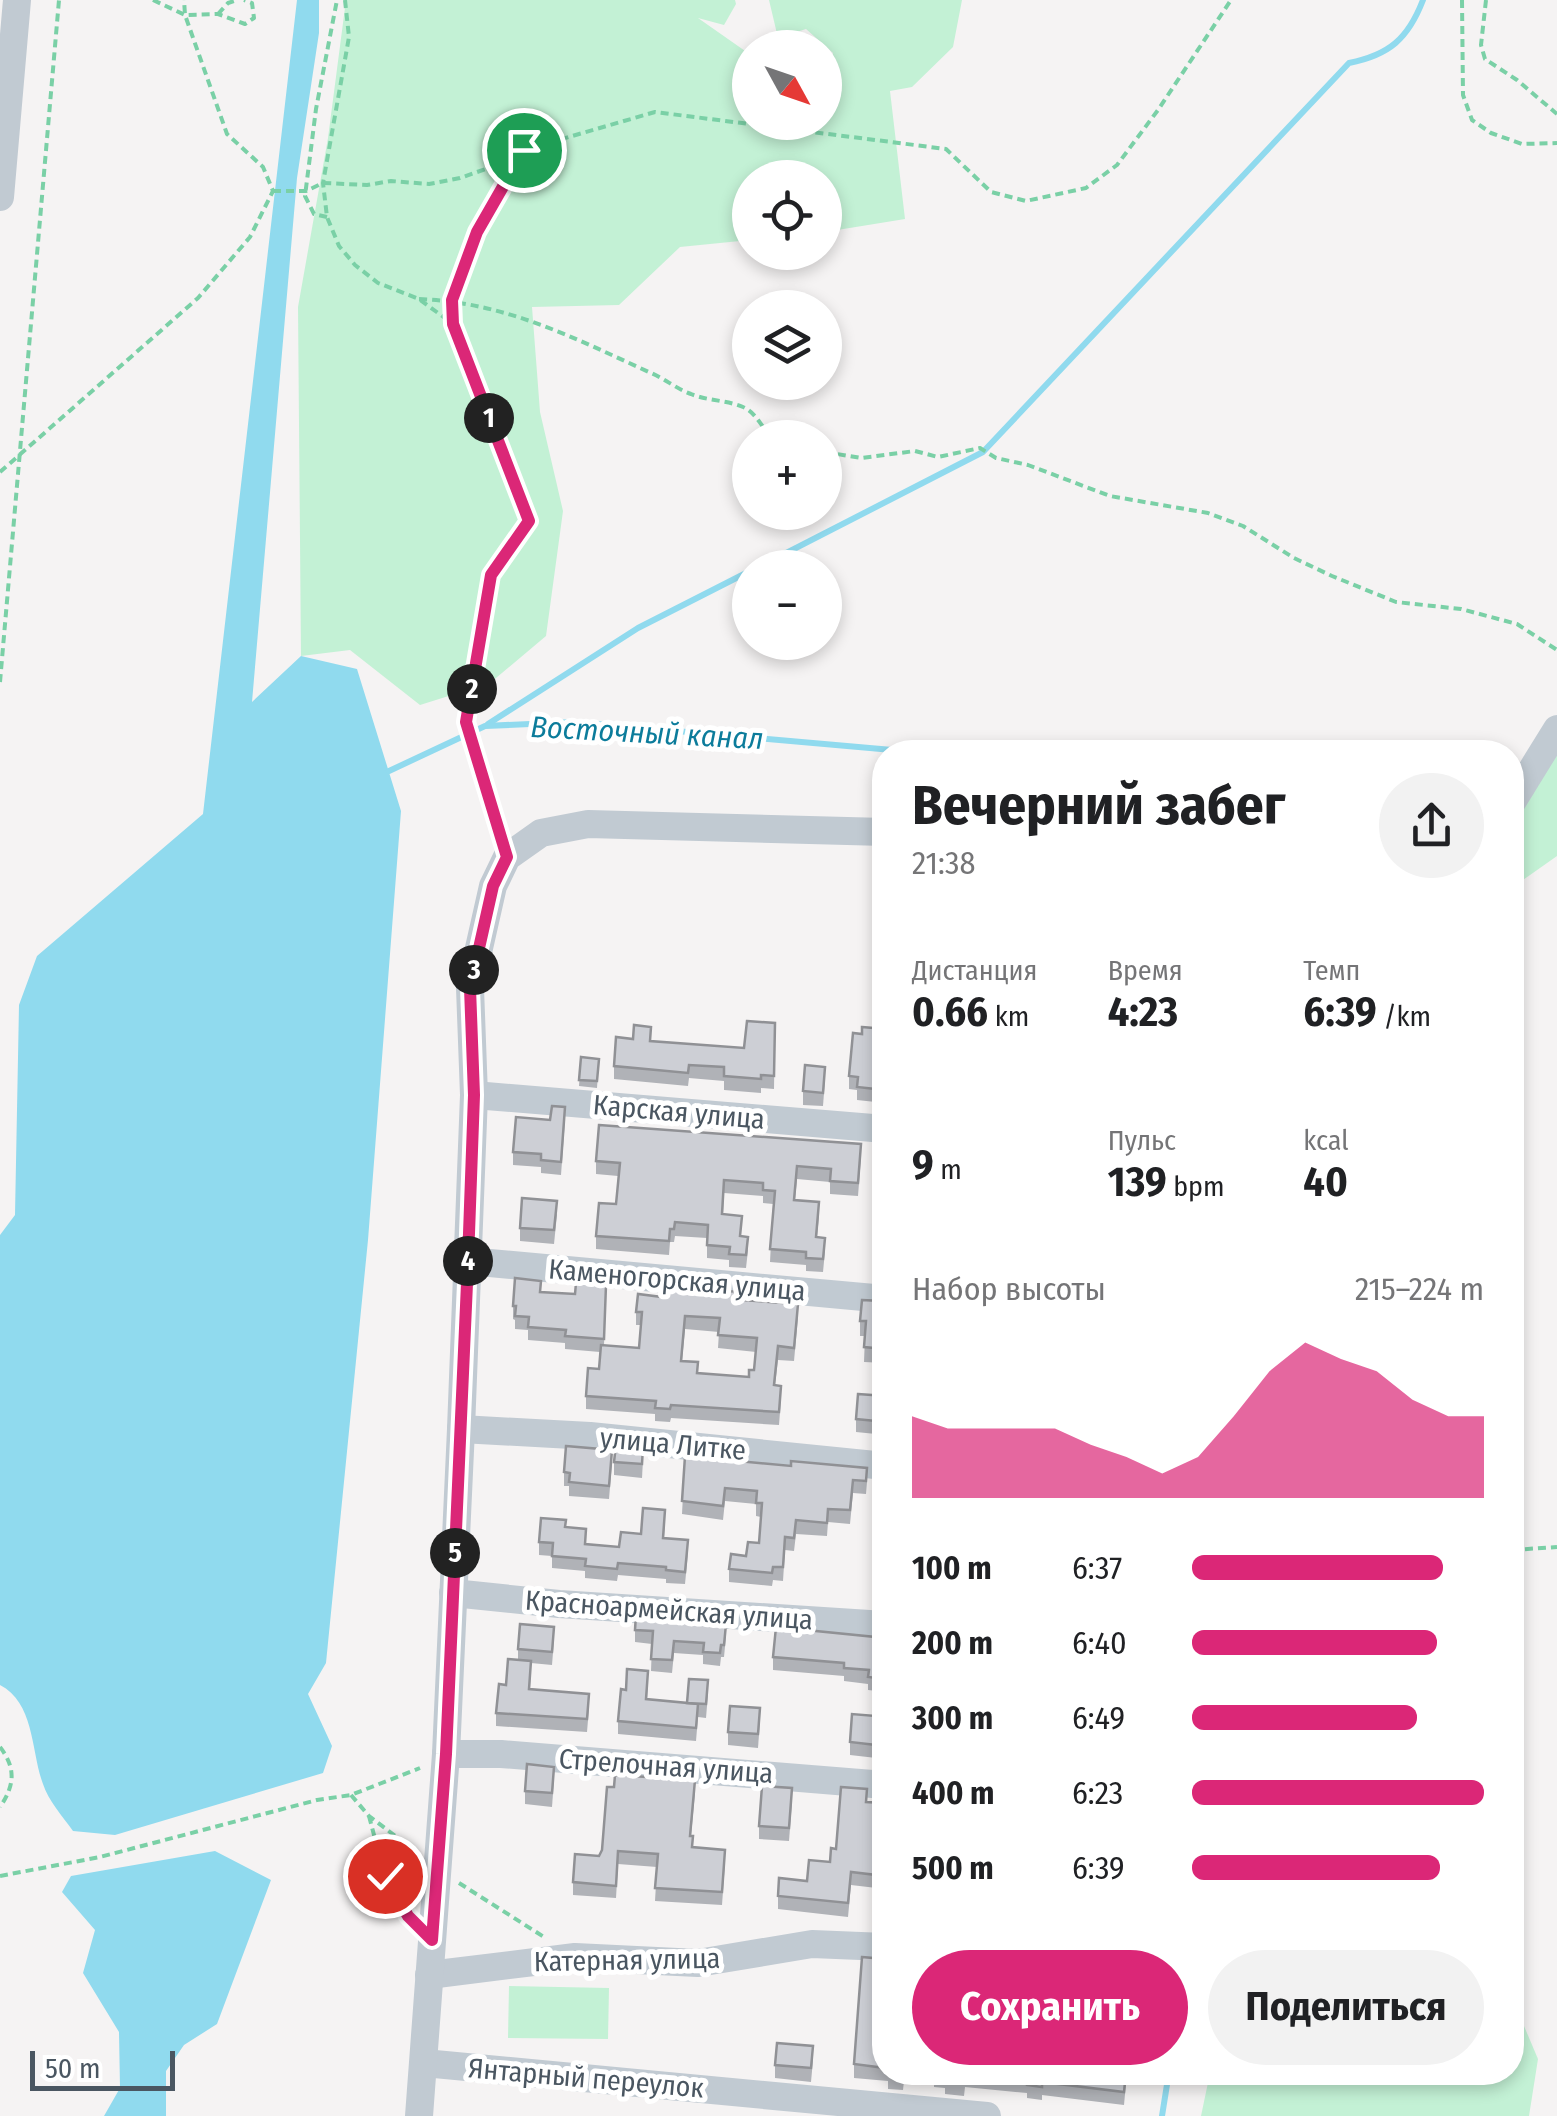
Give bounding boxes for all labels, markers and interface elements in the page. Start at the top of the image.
north arrow [732,30,842,140]
map controls [732,30,842,660]
pin [482,108,567,193]
icon: arrive [497,123,552,178]
button: locate [732,160,842,270]
button: layers [732,290,842,400]
pin: 1 [464,393,514,443]
text: 1 [483,401,495,434]
button: + [732,420,842,530]
button: − [732,550,842,660]
pin: 2 [447,664,497,714]
text: 2 [466,672,478,705]
water label: Восточный канал [530,709,764,757]
text: Вечерний забег [912,773,1285,839]
button: share [1379,773,1484,878]
text: 21:38 [912,844,975,882]
pin: 3 [449,945,499,995]
text: 3 [467,953,481,986]
text: Дистанция [912,954,1037,987]
text: Время [1108,954,1183,987]
text: Темп [1303,954,1360,987]
text: 0.66 [912,987,988,1037]
text: 4:23 [1108,987,1178,1037]
text: 6:39 [1303,987,1377,1037]
text: km [988,1000,1029,1033]
text: /km [1377,1000,1431,1033]
street label: Карская улица [592,1088,766,1136]
text: Пульс [1108,1124,1176,1157]
text: kcal [1303,1124,1349,1157]
text: 9 [912,1140,934,1190]
text: m [934,1153,962,1186]
text: 139 [1108,1157,1167,1207]
text: 40 [1303,1157,1348,1207]
text: bpm [1167,1170,1225,1203]
pin: 4 [443,1236,493,1286]
text: 4 [461,1244,475,1277]
street label: Каменогорская улица [547,1252,807,1308]
text: Набор высоты [912,1270,1106,1308]
text: 215–224 m [1355,1270,1484,1308]
street label: улица Литке [599,1421,747,1467]
pin: 5 [430,1528,480,1578]
text: 5 [448,1536,462,1569]
text: 100 m [912,1549,992,1587]
text: 6:37 [1072,1549,1122,1587]
street label: Красноармейская улица [524,1583,814,1637]
text: 200 m [912,1624,993,1662]
text: 6:40 [1072,1624,1127,1662]
text: 300 m [912,1699,993,1737]
text: 6:49 [1072,1699,1125,1737]
street label: Стрелочная улица [558,1742,774,1790]
text: 400 m [912,1774,994,1812]
text: 6:23 [1072,1774,1123,1812]
pin [343,1834,428,1919]
icon: check [358,1849,413,1904]
text: 500 m [912,1849,994,1887]
text: 6:39 [1072,1849,1125,1887]
street label: Катерная улица [533,1942,721,1978]
button: Сохранить [912,1950,1188,2065]
button: Поделиться [1208,1950,1484,2065]
scale bar [30,2046,175,2090]
street label: Янтарный переулок [467,2051,705,2105]
text: 50 m [45,2052,101,2085]

